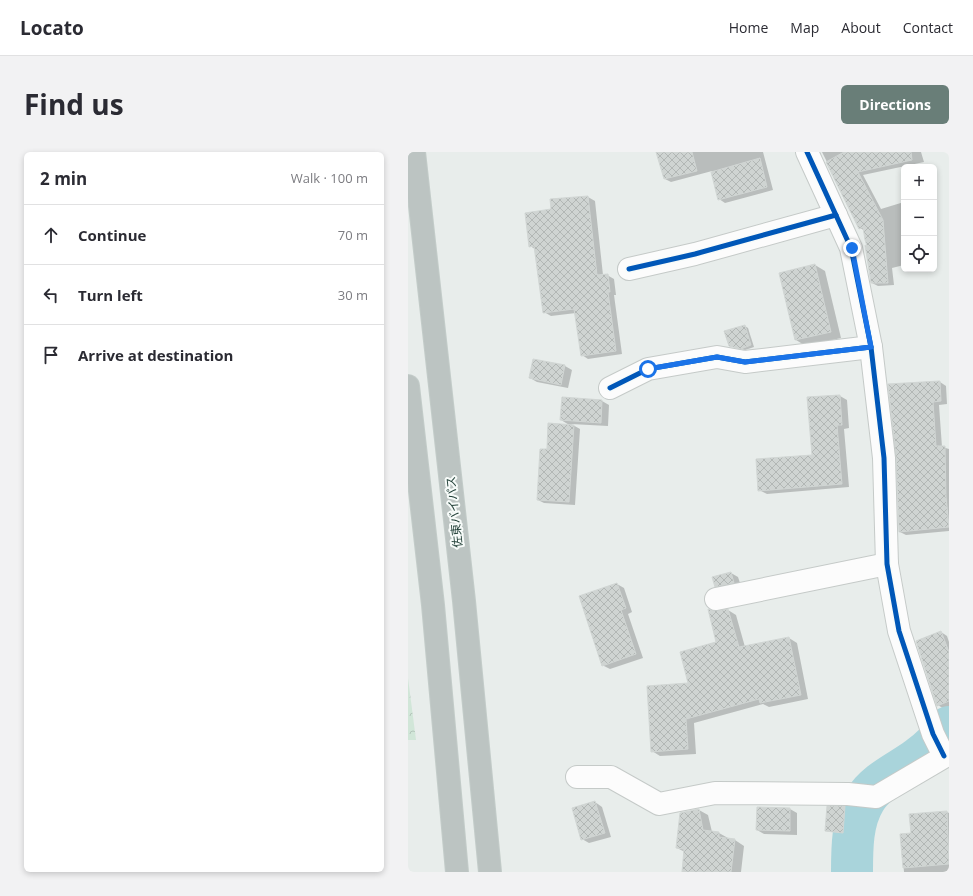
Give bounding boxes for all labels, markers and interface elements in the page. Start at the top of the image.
text: Locato [20,15,84,41]
text: Home [729,18,768,37]
text: Map [790,18,819,37]
text: About [841,18,881,37]
text: Contact [903,18,953,37]
text: Find us [24,85,124,123]
button: Directions [841,85,949,124]
map controls [901,164,937,272]
button: + [901,164,937,200]
text: 2 min [40,167,87,190]
text: Walk · 100 m [291,169,368,187]
button: − [901,200,937,236]
icon: ahead [40,224,62,246]
text: Continue [78,225,146,245]
text: 70 m [338,226,368,244]
button: locate [901,236,937,272]
route end [843,239,861,257]
icon: left [40,284,62,306]
text: Turn left [78,285,143,305]
text: 30 m [338,286,368,304]
icon: arrive [40,344,62,366]
text: Arrive at destination [78,345,233,365]
route start [639,360,657,378]
street label: 佐東バイパス [442,475,466,549]

